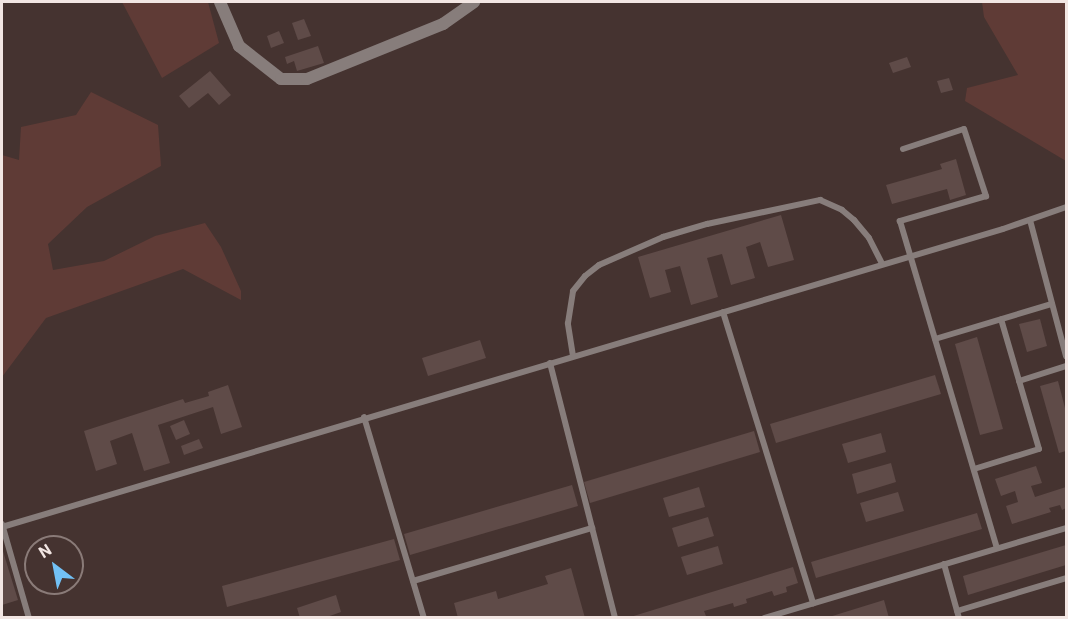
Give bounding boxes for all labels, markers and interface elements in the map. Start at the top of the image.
north arrow [24,535,84,595]
text: N [35,540,55,562]

